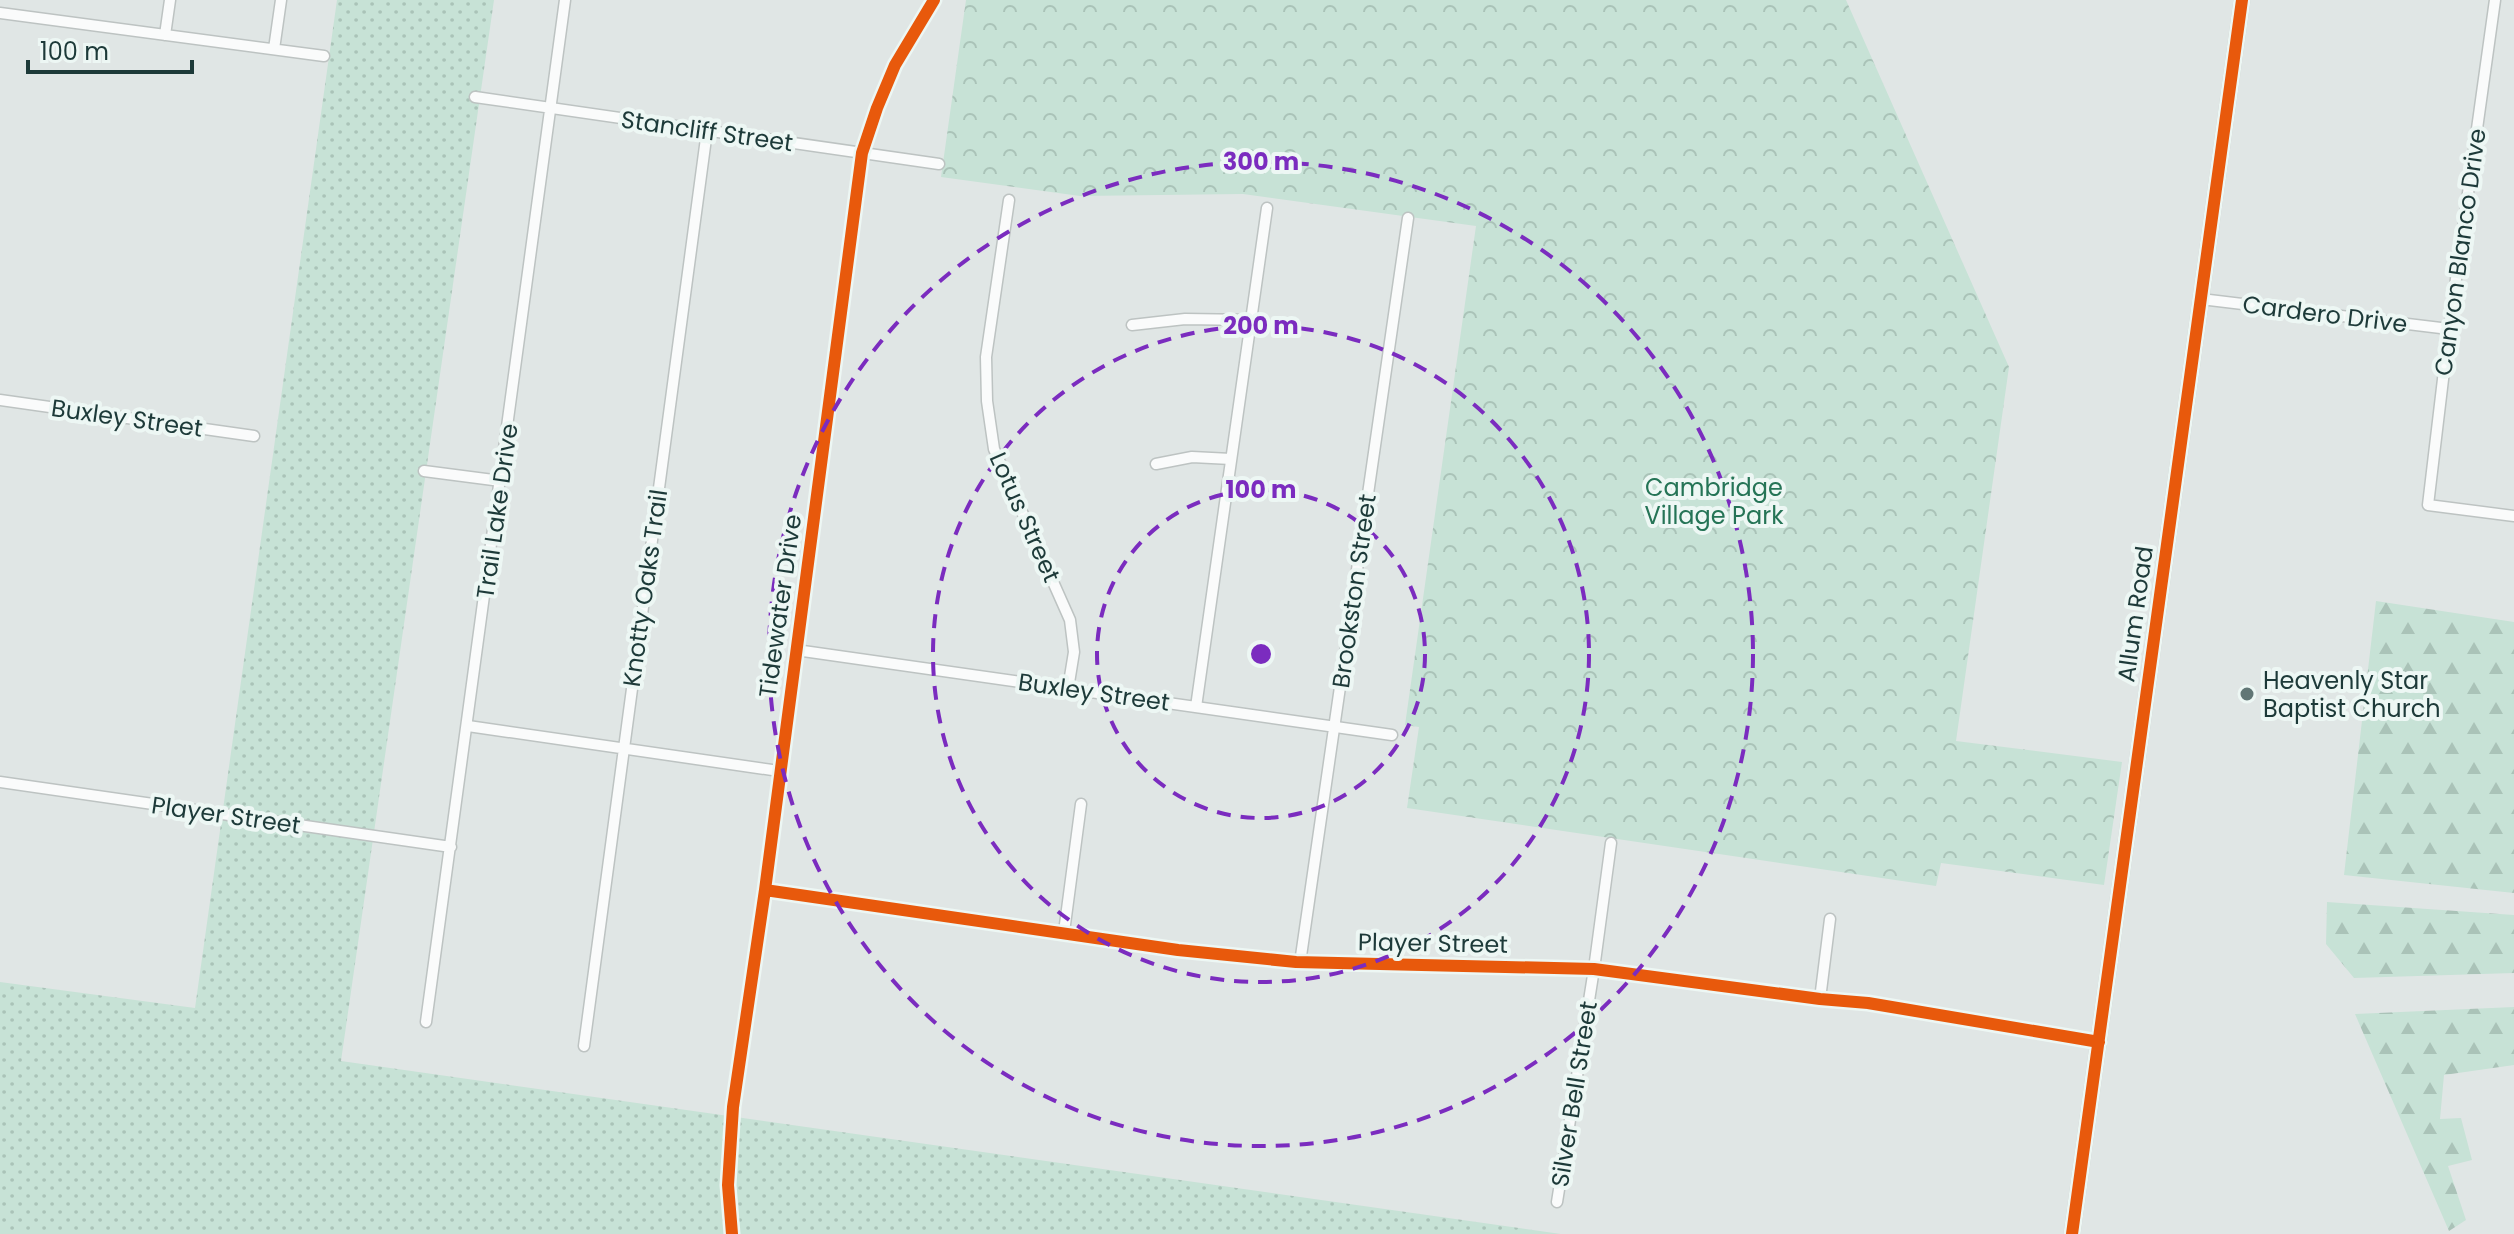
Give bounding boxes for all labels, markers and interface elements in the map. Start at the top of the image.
scale bar [28,24,192,74]
text: 100 m [40,35,109,68]
street label: Stancliff Street [619,103,795,159]
street label: Canyon Blanco Drive [2426,126,2494,378]
text: 300 m [1223,145,1299,178]
street label: Cardero Drive [2241,288,2409,340]
text: 200 m [1223,309,1299,342]
street label: Buxley Street [49,391,205,445]
street label: Trail Lake Drive [468,421,526,601]
street label: Lotus Street [982,447,1068,587]
park label: Cambridge Village Park [1644,471,1784,532]
text: 100 m [1226,473,1296,506]
street label: Knotty Oaks Trail [615,487,675,689]
street label: Brookston Street [1324,492,1384,690]
street label: Tidewater Drive [751,512,809,700]
street label: Allum Road [2109,544,2161,684]
centre of rings [1247,640,1275,668]
place label: Heavenly Star Baptist Church [2263,664,2441,725]
street label: Buxley Street [1016,665,1172,719]
marker: Heavenly Star Baptist Church [2238,685,2256,703]
street label: Player Street [149,788,303,842]
street label: Player Street [1358,925,1508,961]
street label: Silver Bell Street [1543,999,1605,1189]

